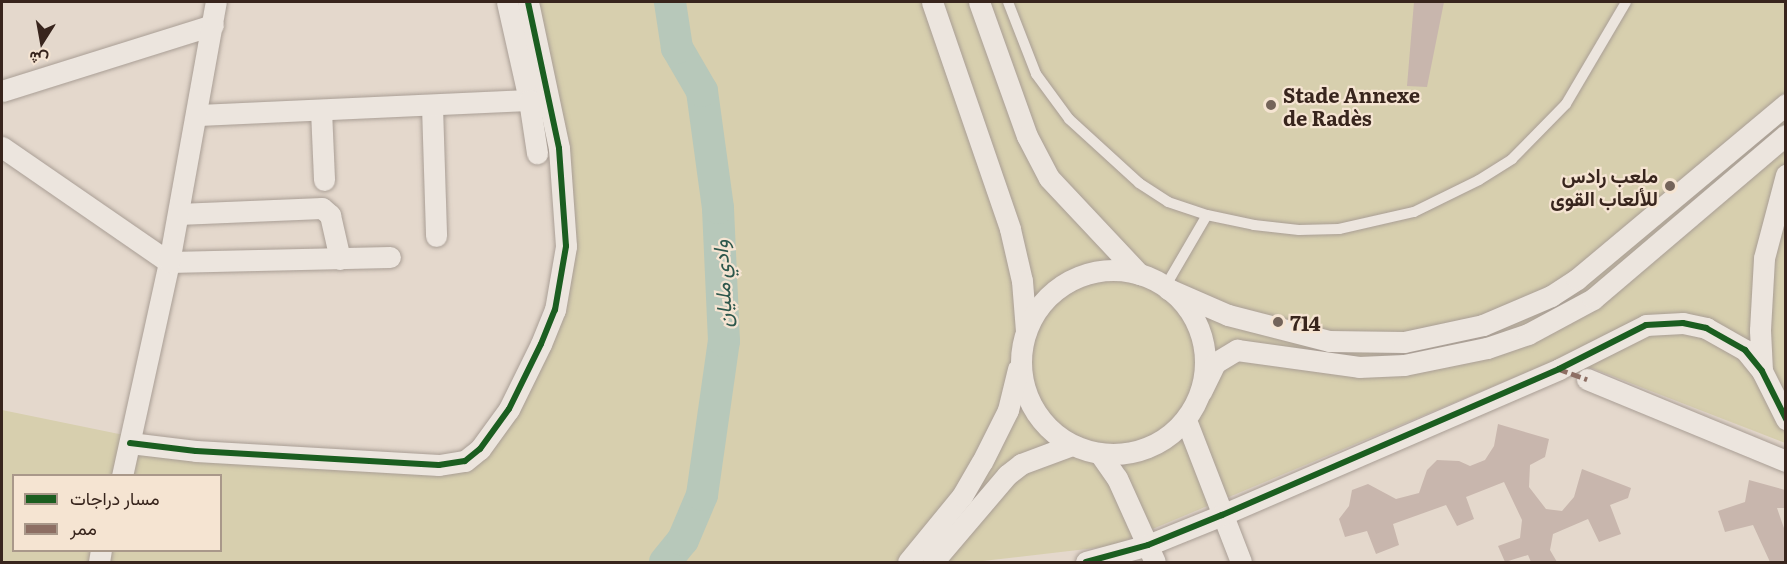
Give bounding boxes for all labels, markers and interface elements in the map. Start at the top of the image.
north arrow [12,12,72,72]
text: ش [27,46,50,73]
place label: Stade Annexe de Radès [1283,82,1420,129]
marker: Stade Annexe de Radès [1264,98,1278,112]
place label: ملعب رادس للألعاب القوى [1550,162,1658,209]
marker: ملعب رادس للألعاب القوى [1663,179,1677,193]
water label: وادي مليان [706,239,736,329]
place label: 714 [1290,310,1321,334]
marker: 714 [1271,315,1285,329]
legend [12,474,222,552]
text: مسار دراجات [70,484,160,511]
text: ممر [70,514,97,541]

